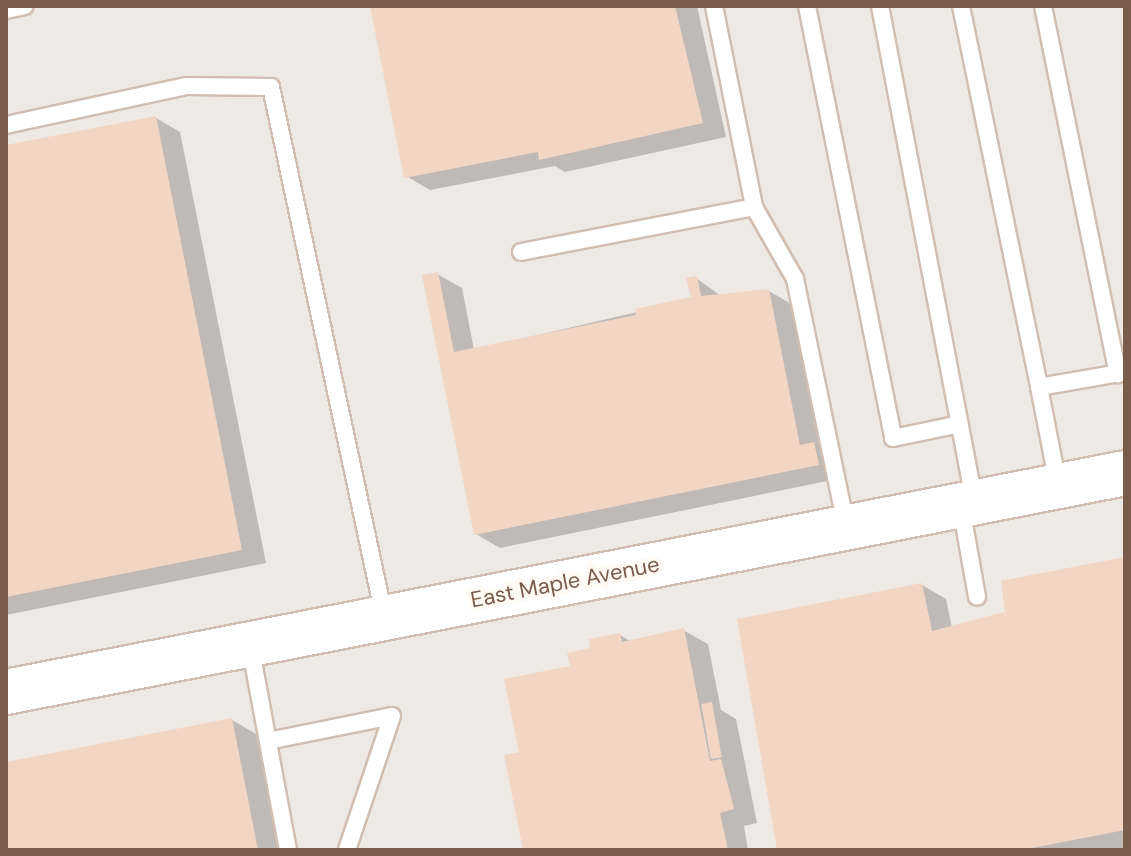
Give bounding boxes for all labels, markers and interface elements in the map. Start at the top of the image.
street label: East Maple Avenue [468,551,662,613]

